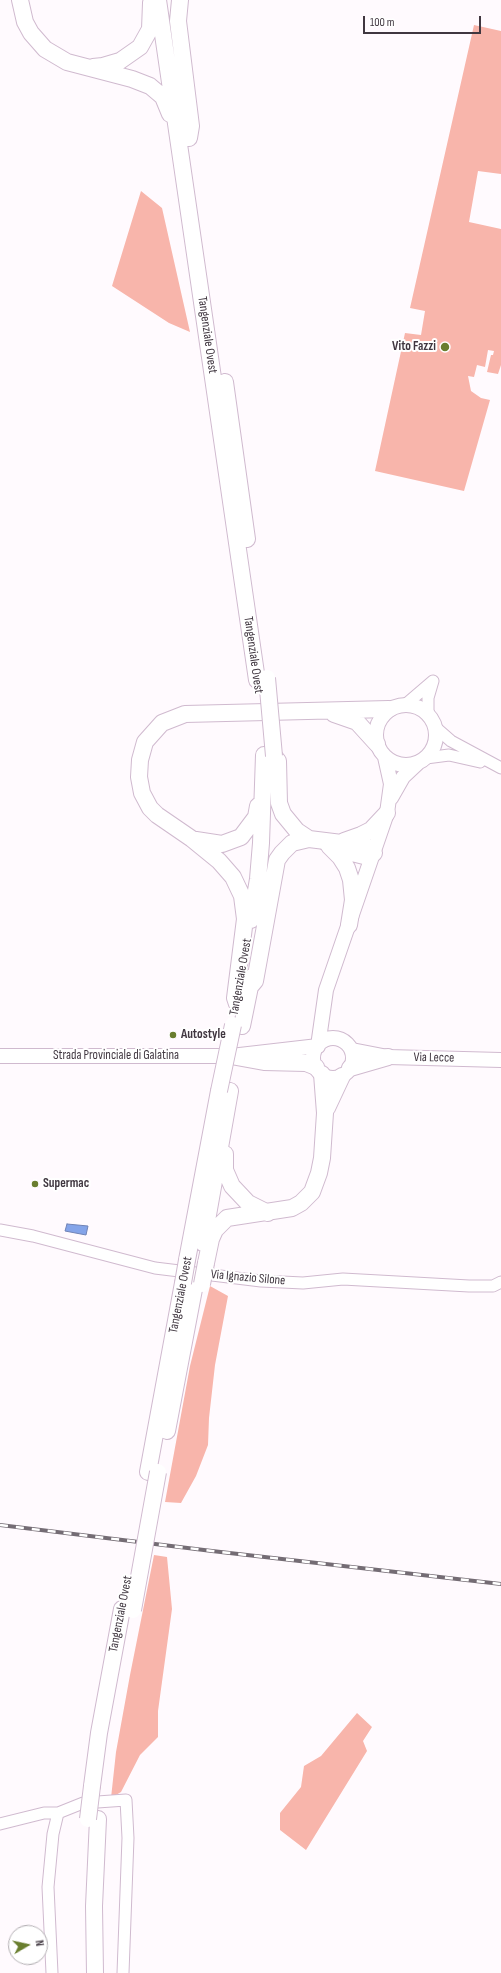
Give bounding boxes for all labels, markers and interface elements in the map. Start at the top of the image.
scale bar [365,8,483,34]
text: 100 m [370,15,395,30]
street label: Tangenziale Ovest [194,295,220,375]
place label: Vito Fazzi [392,339,436,355]
marker: Vito Fazzi [439,341,451,353]
street label: Tangenziale Ovest [240,615,266,695]
street label: Tangenziale Ovest [227,937,255,1017]
place label: Autostyle [181,1027,226,1043]
marker: Autostyle [168,1030,178,1040]
street label: Strada Provinciale di Galatina [53,1048,179,1064]
street label: Via Lecce [413,1050,455,1066]
place label: Supermac [43,1176,89,1192]
marker: Supermac [30,1179,40,1189]
street label: Tangenziale Ovest [166,1255,196,1335]
street label: Via Ignazio Silone [210,1267,286,1289]
street label: Tangenziale Ovest [106,1574,136,1654]
north arrow [8,1925,48,1965]
text: N [32,1939,46,1947]

